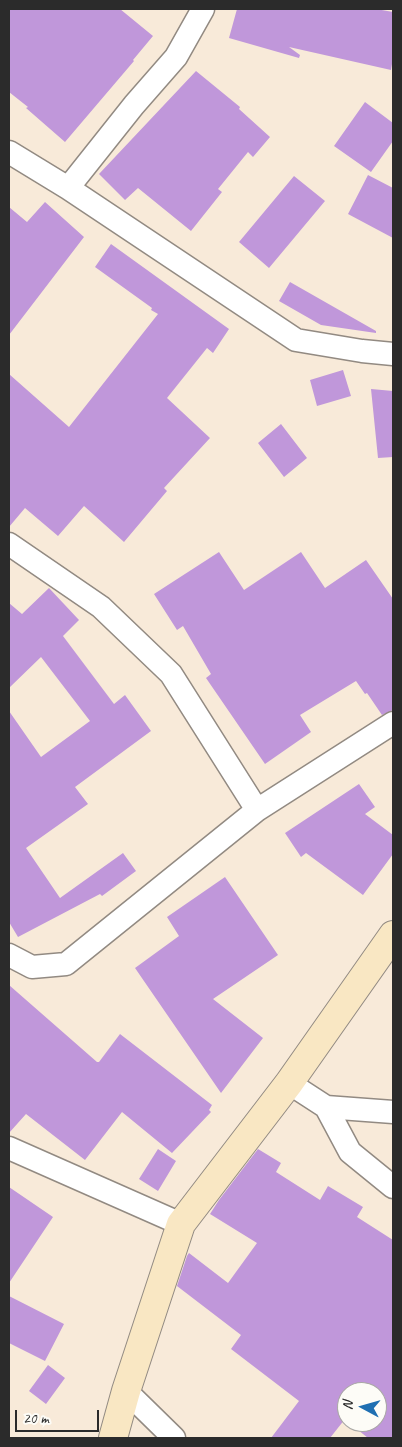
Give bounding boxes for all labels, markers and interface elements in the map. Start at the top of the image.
north arrow [337,1382,387,1432]
scale bar [18,1400,101,1432]
text: N [339,1400,356,1411]
text: 20 m [23,1409,49,1428]

